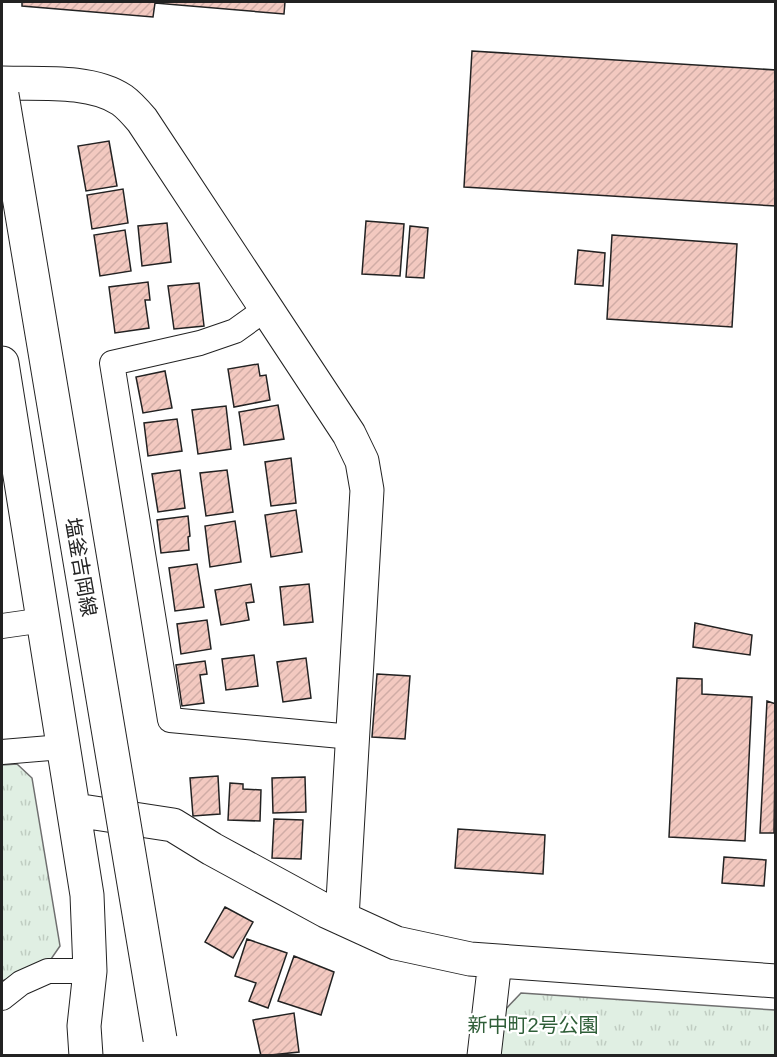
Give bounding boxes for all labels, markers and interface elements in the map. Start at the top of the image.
street label: 塩釜吉岡線 [61,516,101,618]
park label: 新中町2号公園 [467,1014,599,1036]

